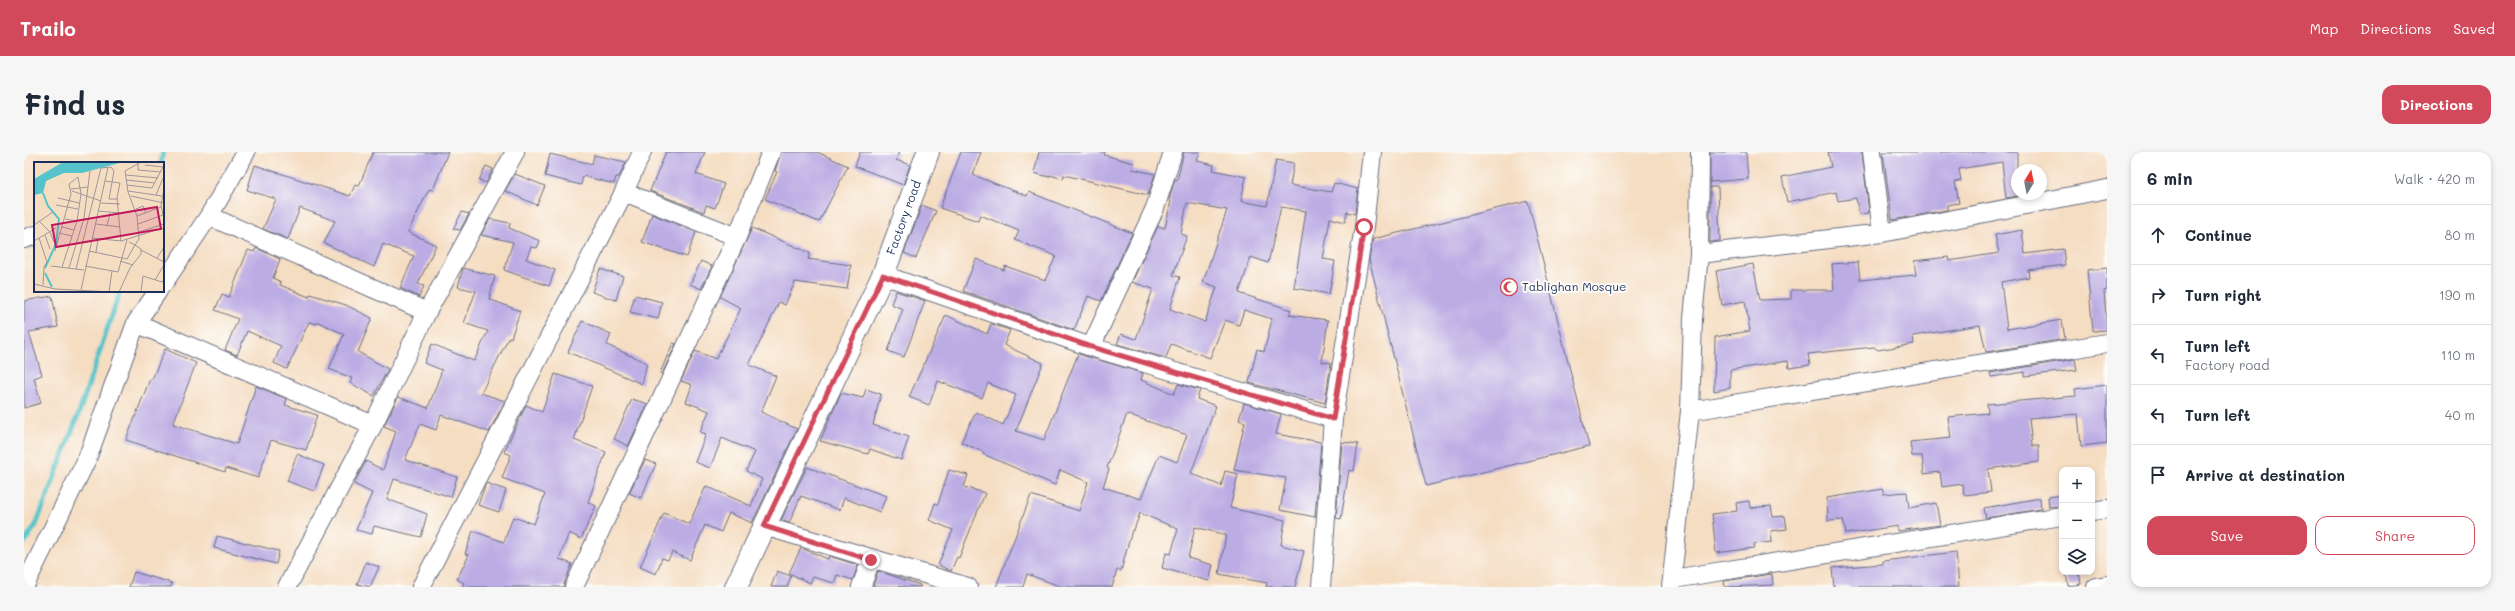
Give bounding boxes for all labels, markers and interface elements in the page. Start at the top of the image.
text: Trailo [20,16,76,41]
text: Map [2310,19,2338,38]
text: Directions [2360,19,2431,38]
text: Saved [2453,19,2495,38]
button: Directions [2382,85,2491,124]
text: Find us [24,86,125,122]
inset map [34,162,164,292]
north arrow [2011,164,2047,200]
text: 6 min [2147,167,2192,189]
text: Walk · 420 m [2394,170,2475,187]
street label: Factory road [882,178,924,257]
route start [1355,218,1373,236]
icon: ahead [2147,224,2169,246]
text: Continue [2185,225,2252,245]
text: 80 m [2445,226,2475,243]
mosque icon: Tablighan Mosque [1499,277,1519,297]
place label: Tablighan Mosque [1522,278,1626,294]
icon: right [2147,284,2169,306]
text: Turn right [2185,285,2262,305]
text: 190 m [2439,286,2475,303]
text: Turn left [2185,336,2250,356]
icon: left [2147,344,2169,366]
text: 110 m [2441,346,2475,363]
text: Factory road [2185,356,2270,373]
icon: left [2147,404,2169,426]
text: Turn left [2185,405,2250,425]
text: 40 m [2445,406,2475,423]
icon: arrive [2147,464,2169,486]
text: Arrive at destination [2185,465,2345,485]
map controls [2059,467,2095,575]
button: + [2059,467,2095,503]
button: − [2059,503,2095,539]
button: Save [2147,516,2307,555]
button: Share [2315,516,2475,555]
button: layers [2059,539,2095,575]
route end [862,551,880,569]

